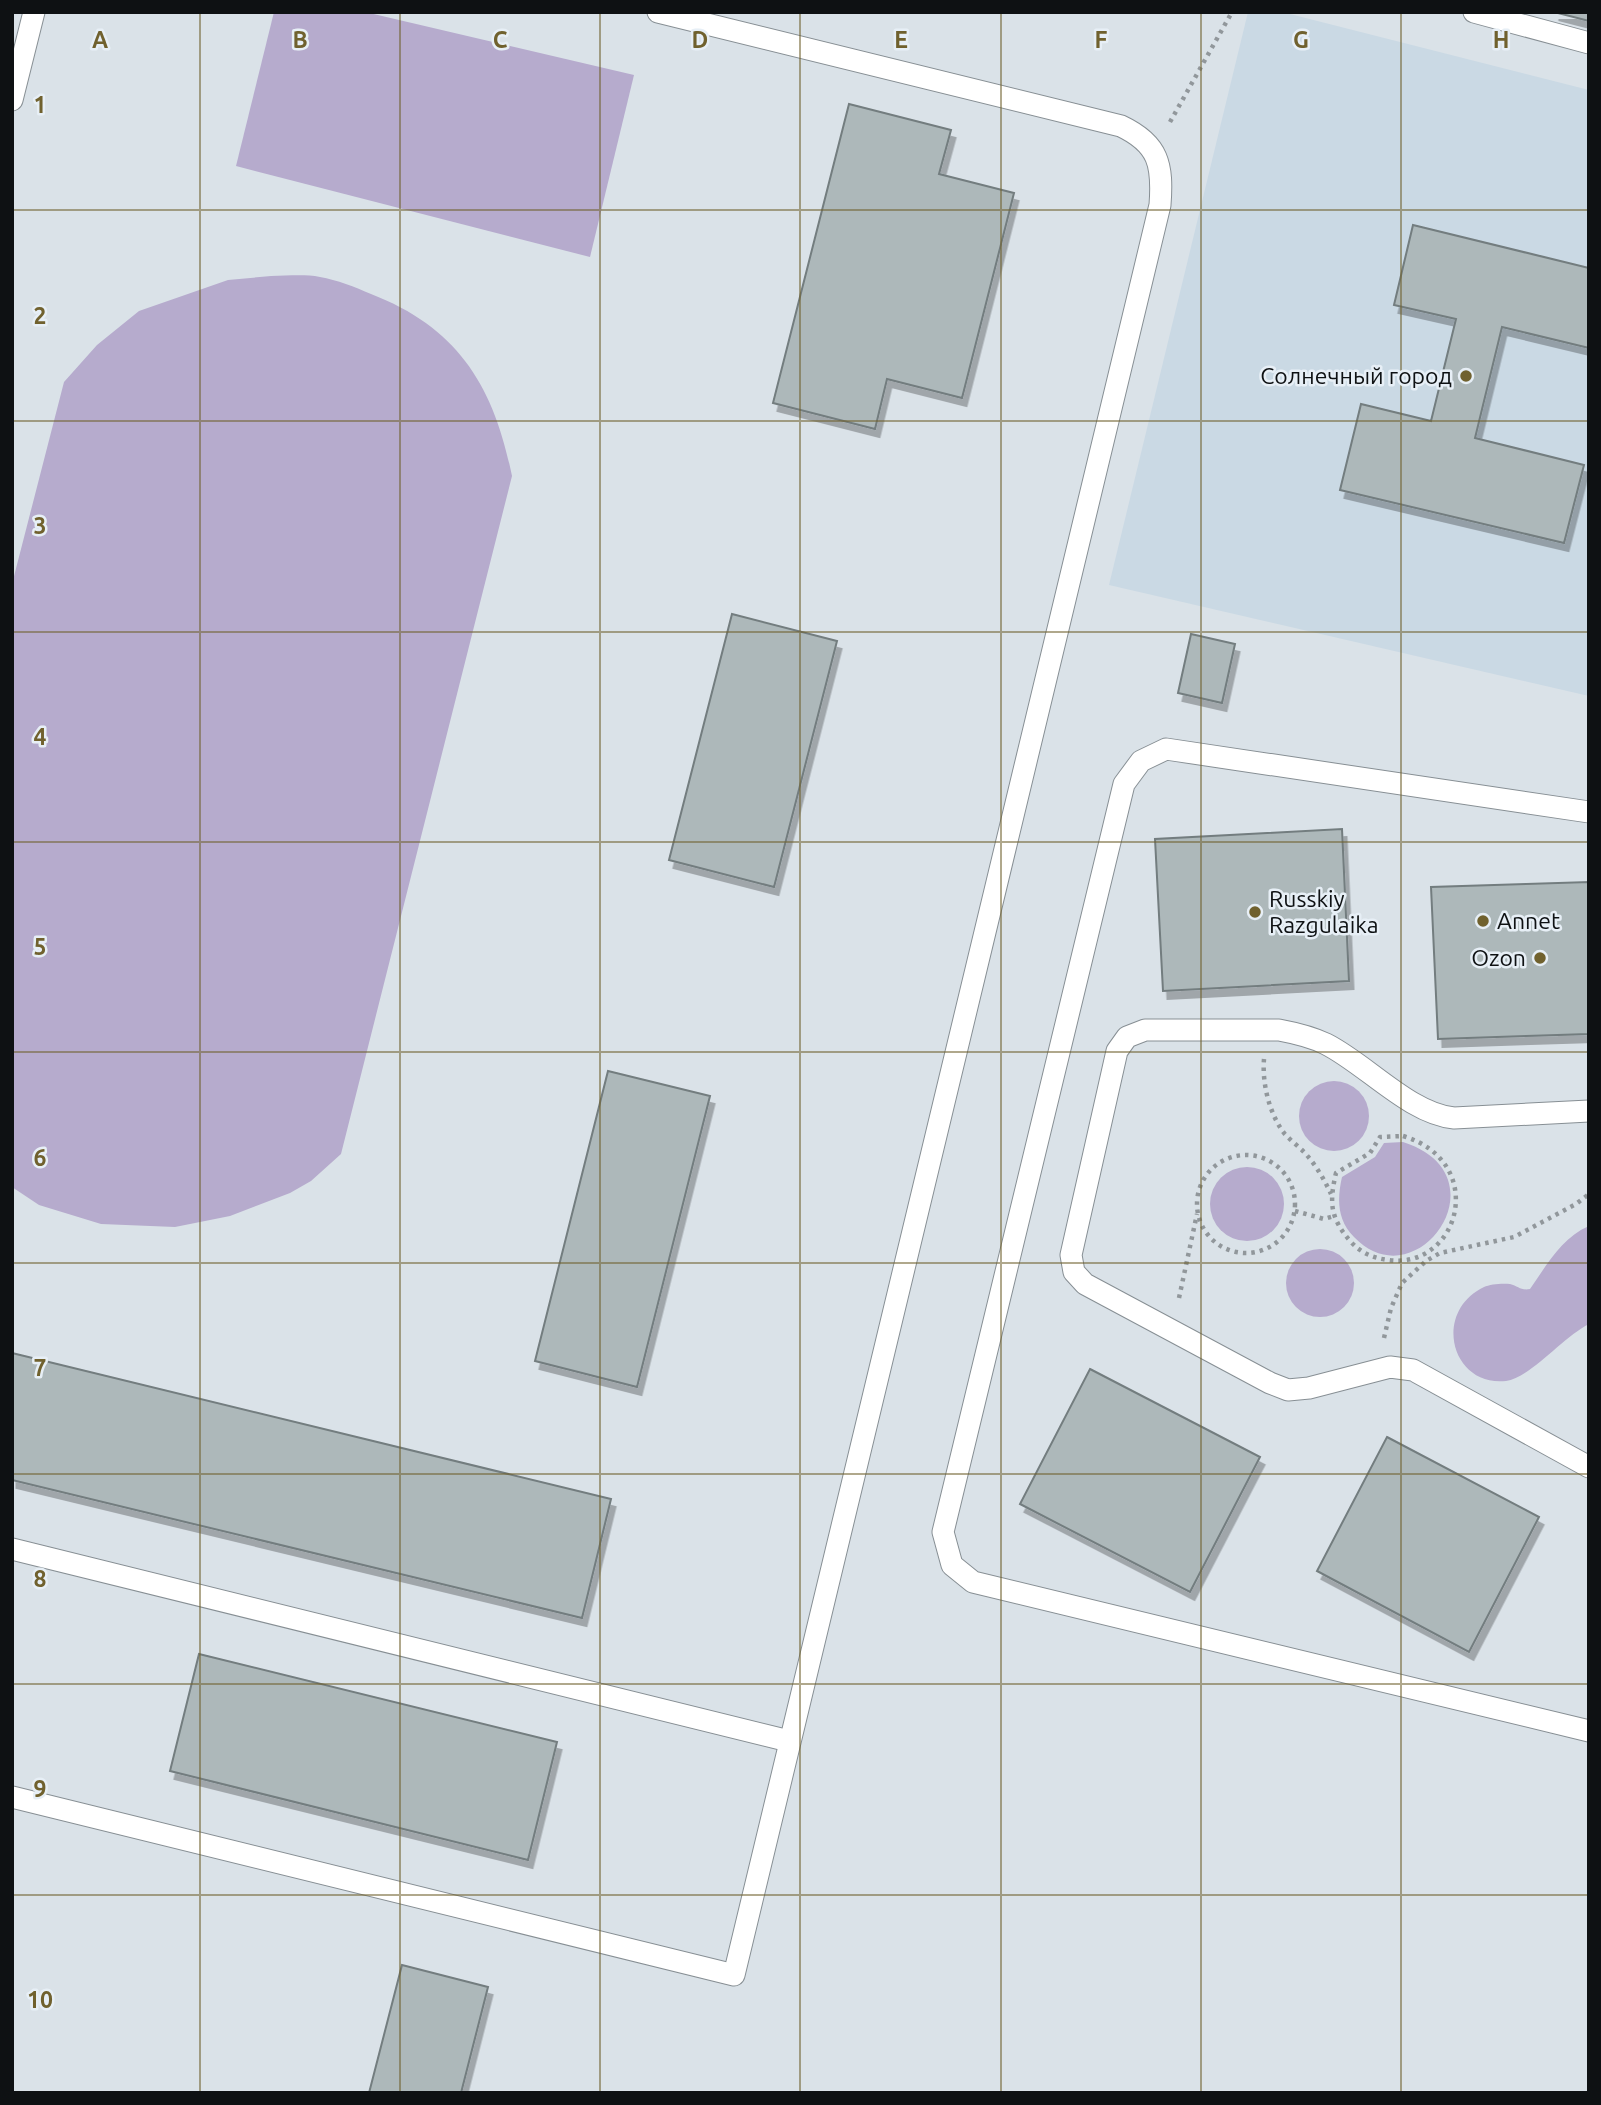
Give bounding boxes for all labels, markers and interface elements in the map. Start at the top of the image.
text: A [92,27,108,52]
text: B [292,27,308,52]
text: C [493,27,508,52]
text: D [692,27,708,52]
text: E [894,27,908,52]
text: F [1095,27,1108,52]
text: G [1293,27,1309,52]
text: H [1493,27,1509,52]
text: 1 [34,92,46,117]
text: 2 [34,303,46,328]
place label: Солнечный город [1260,363,1452,388]
marker: Солнечный город [1458,368,1474,384]
text: 3 [34,513,46,538]
text: 4 [34,724,47,749]
place label: Russkiy Razgulaika [1269,886,1379,937]
marker: Russkiy Razgulaika [1247,904,1263,920]
place label: Annet [1497,908,1560,933]
marker: Annet [1475,913,1491,929]
text: 5 [34,934,46,959]
place label: Ozon [1471,945,1526,970]
marker: Ozon [1532,950,1548,966]
text: 6 [34,1145,47,1170]
text: 7 [34,1355,46,1380]
text: 8 [34,1566,46,1591]
text: 9 [34,1776,46,1801]
text: 10 [27,1987,53,2012]

